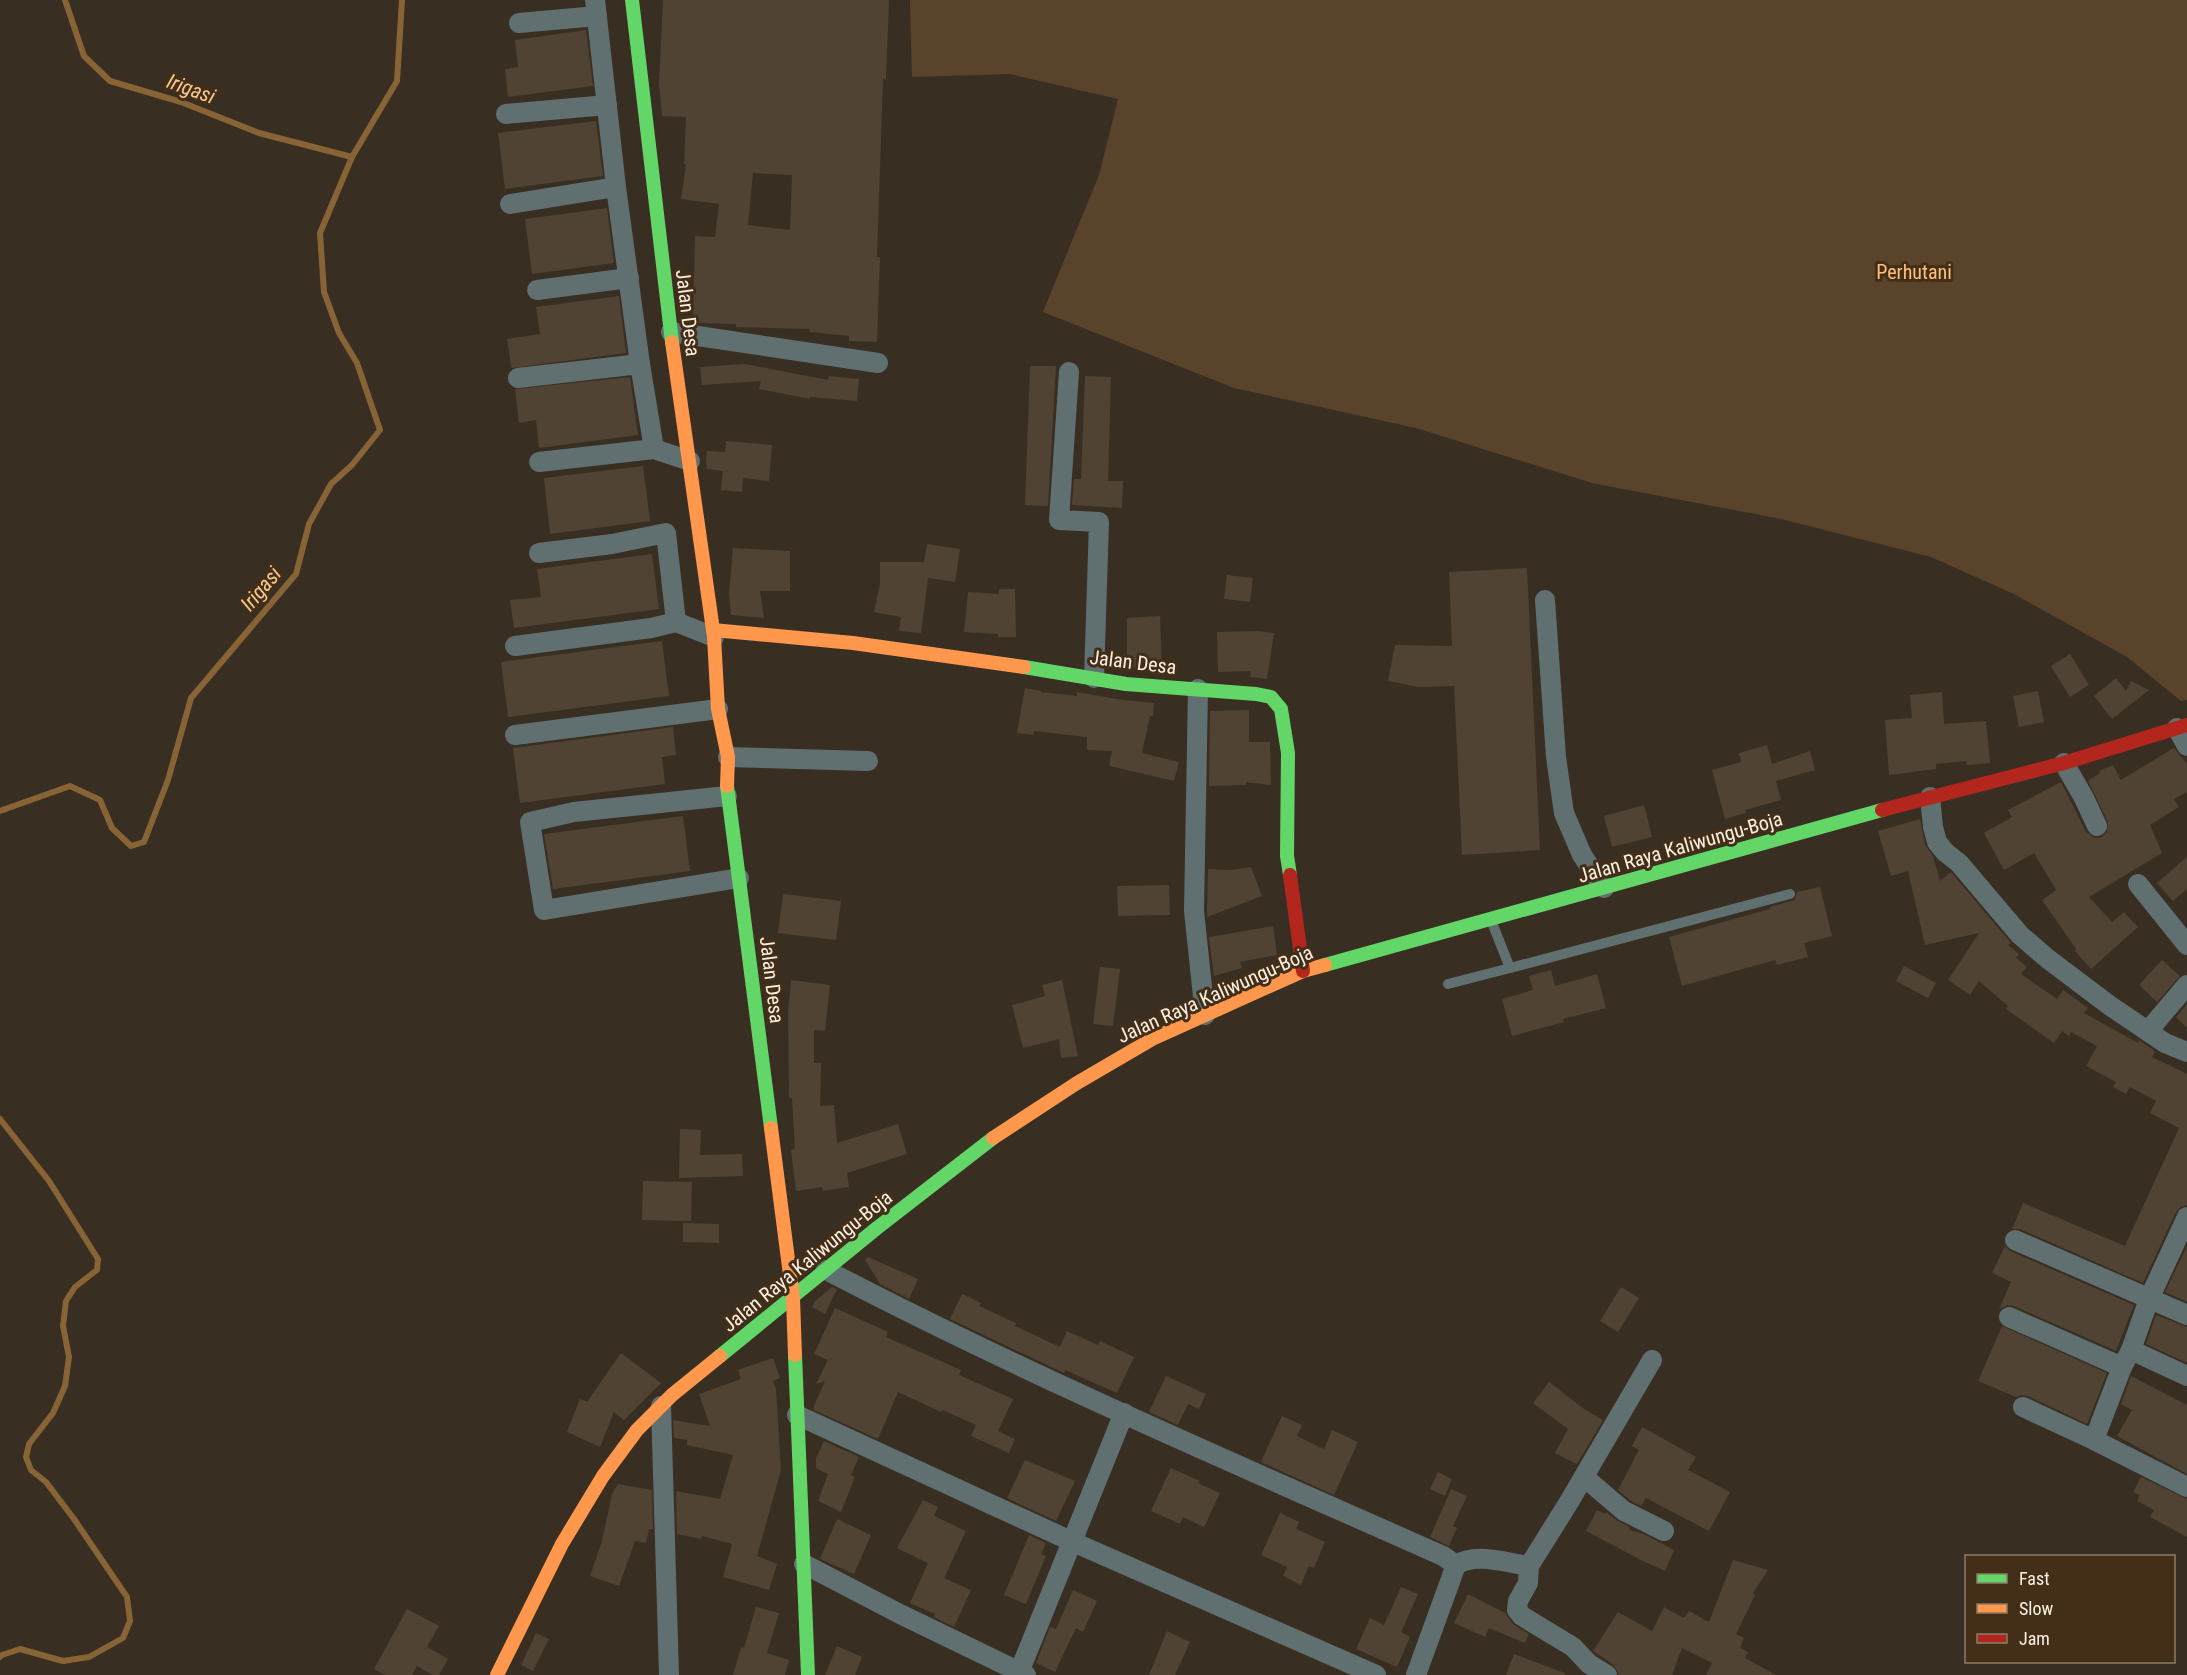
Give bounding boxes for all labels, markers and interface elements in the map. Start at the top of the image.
water label: Irigasi [164,69,219,109]
park label: Perhutani [1876,260,1952,284]
street label: Jalan Desa [671,268,705,358]
water label: Irigasi [236,562,286,616]
street label: Jalan Desa [1088,645,1178,679]
street label: Jalan Raya Kaliwungu-Boja [1575,806,1785,888]
street label: Jalan Desa [755,935,789,1025]
street label: Jalan Raya Kaliwungu-Boja [1113,940,1317,1048]
street label: Jalan Raya Kaliwungu-Boja [717,1185,897,1337]
legend [1965,1555,2175,1663]
text: Fast [2019,1568,2050,1589]
text: Slow [2019,1598,2054,1619]
text: Jam [2019,1628,2050,1649]

